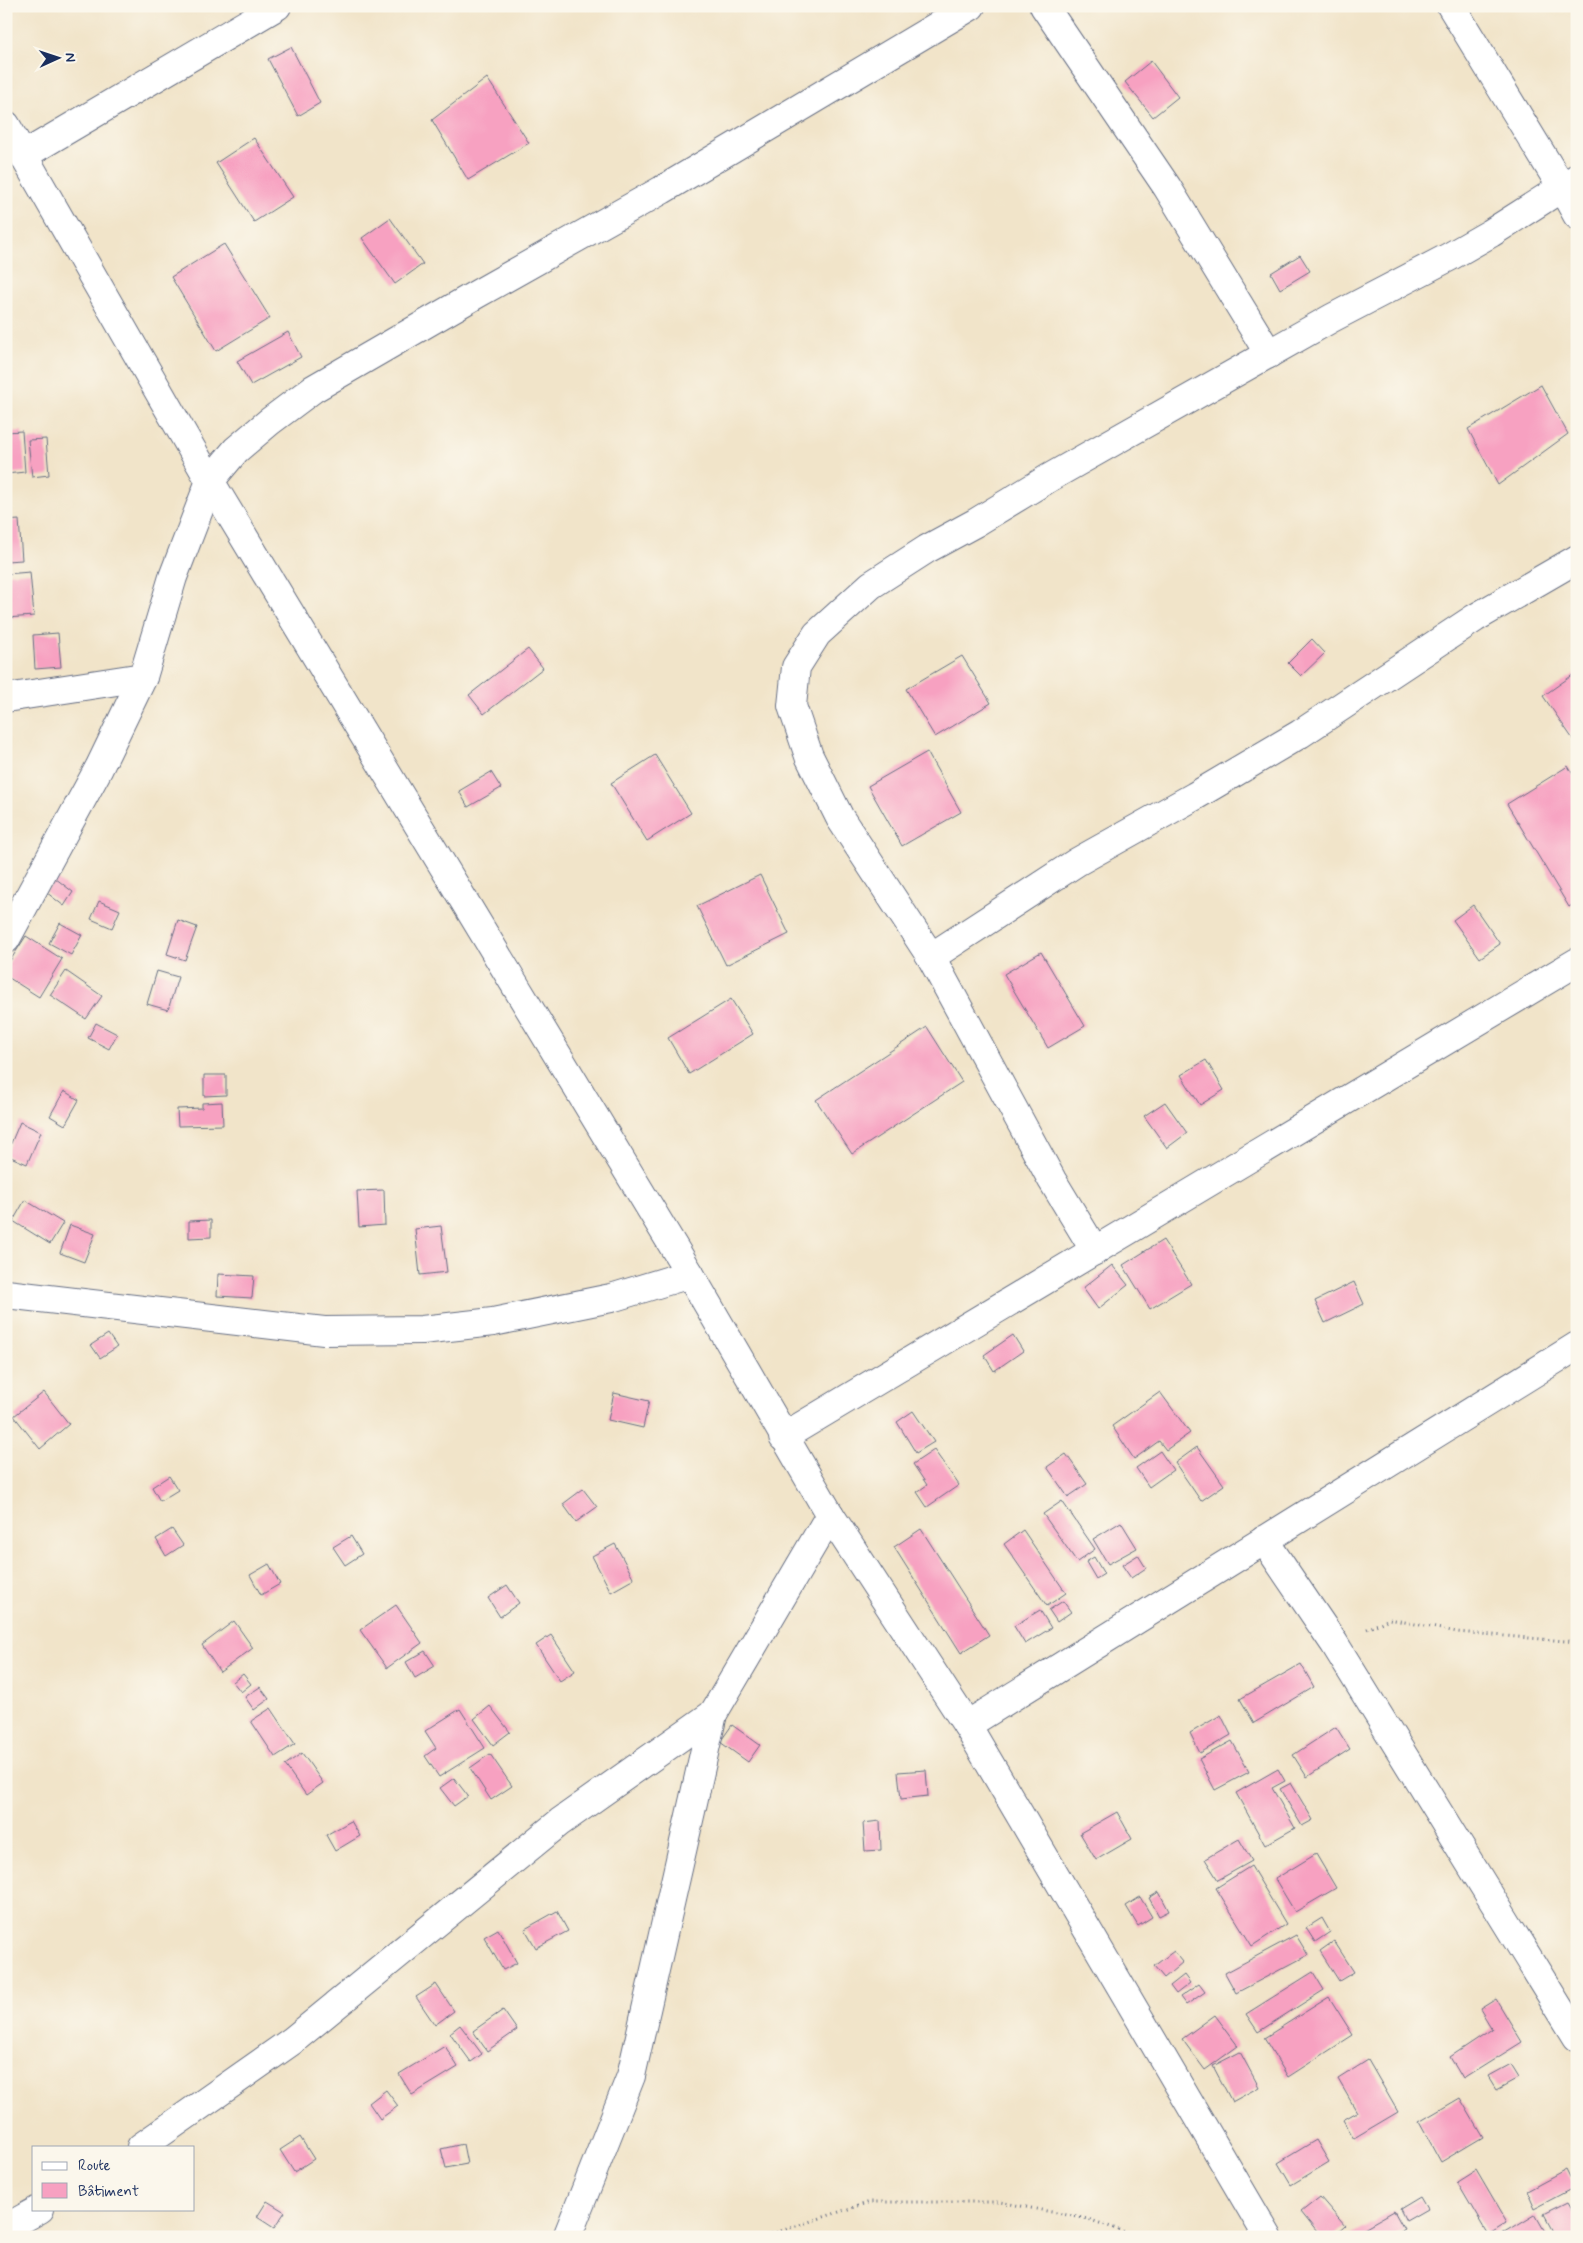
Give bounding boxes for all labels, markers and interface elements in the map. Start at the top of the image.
north arrow [32,32,82,82]
text: N [61,52,79,63]
legend [32,2146,195,2210]
text: Route [78,2156,111,2176]
text: Bâtiment [78,2182,139,2202]

